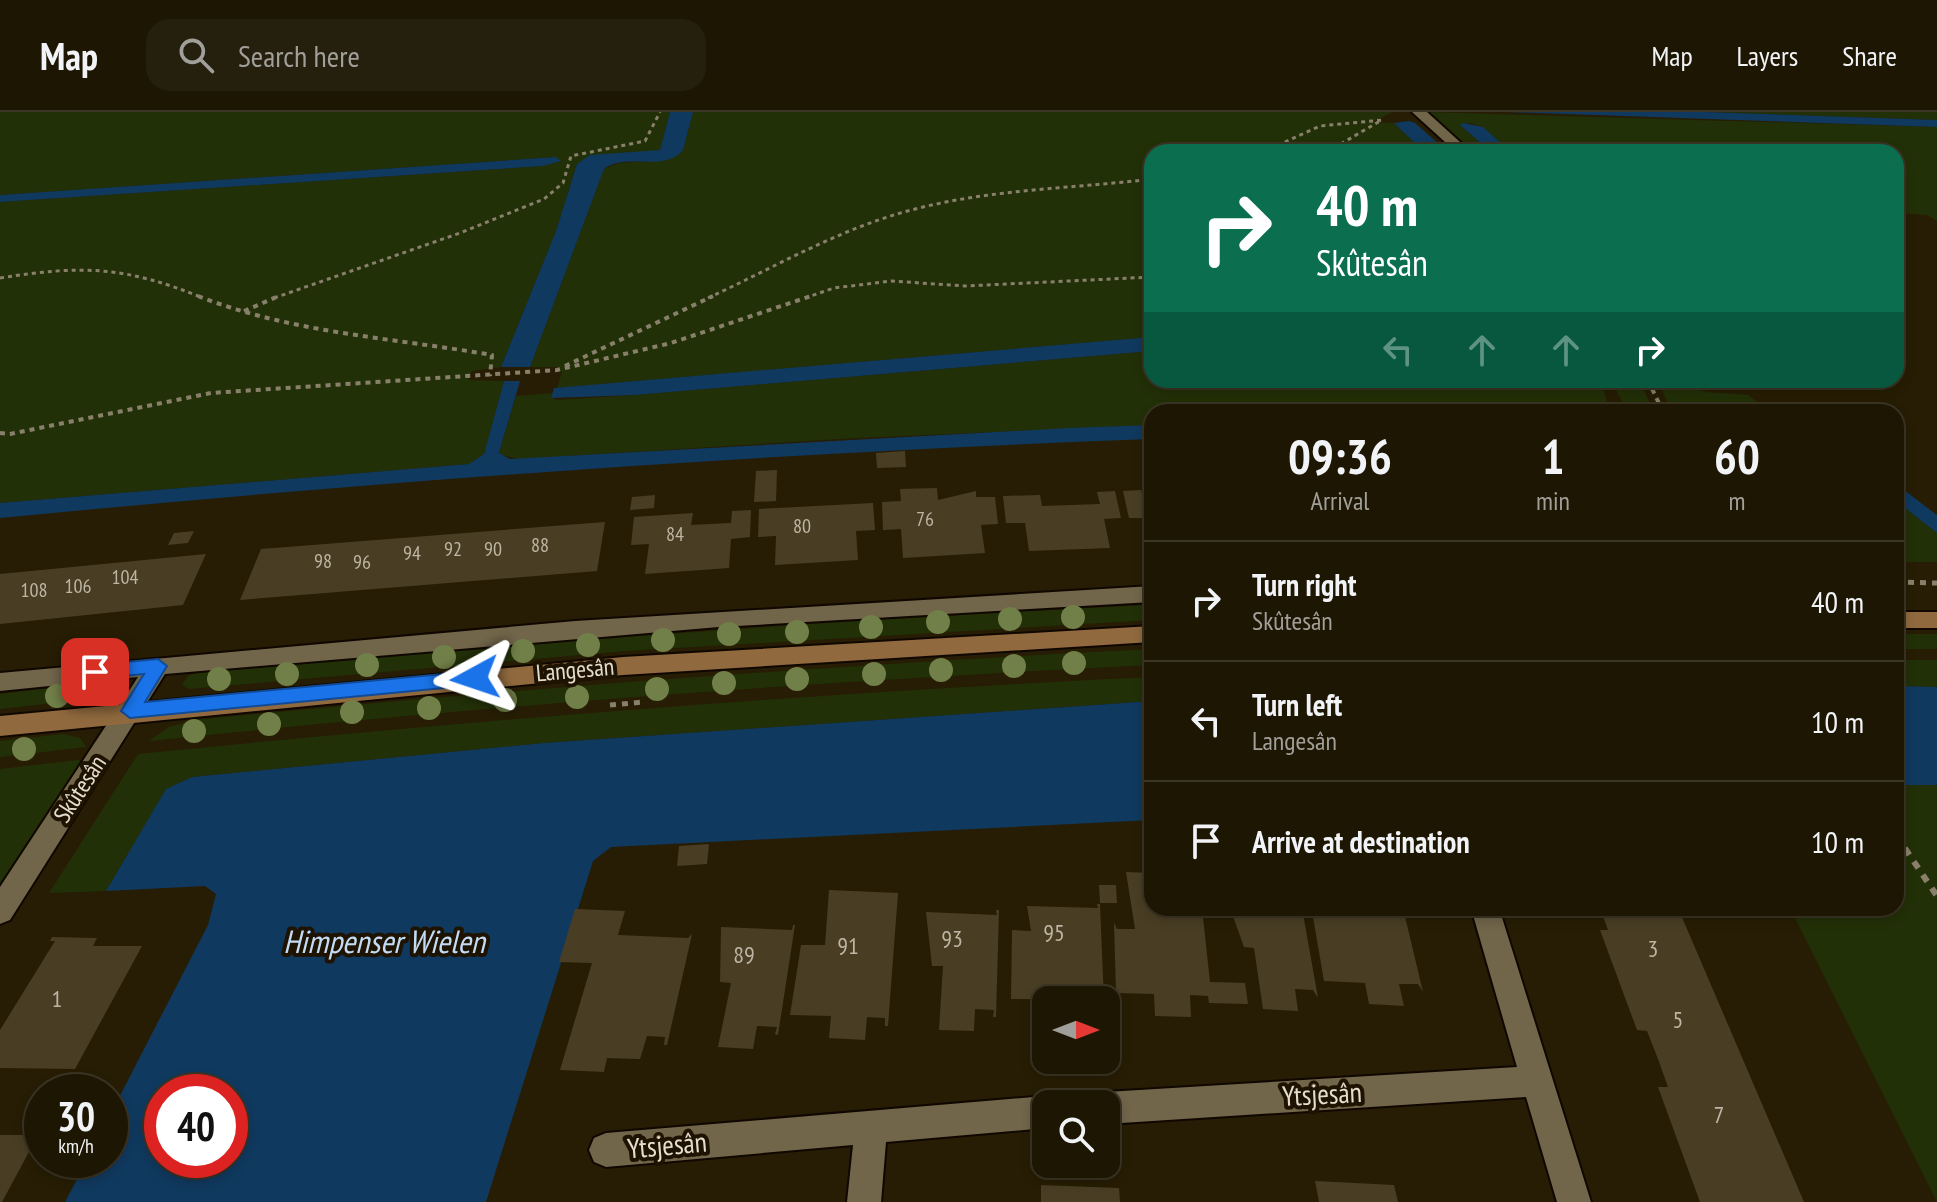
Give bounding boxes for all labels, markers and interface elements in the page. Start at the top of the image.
search box [146,19,706,91]
text: Map [40,31,98,80]
icon: search [174,33,218,77]
text: Search here [238,36,360,75]
text: Map [1651,37,1693,74]
text: Layers [1737,37,1798,74]
text: Share [1842,37,1897,74]
text: 40 m [1316,169,1418,241]
icon: right [1184,176,1288,280]
text: Skûtesân [1316,239,1428,286]
icon: left [1376,328,1420,372]
icon: ahead [1460,328,1504,372]
icon: ahead [1544,328,1588,372]
icon: right [1628,328,1672,372]
text: 09:36 [1288,425,1392,487]
text: 1 [1541,425,1564,487]
text: 60 [1714,425,1760,487]
text: Arrival [1311,484,1369,517]
text: min [1536,484,1570,517]
text: m [1728,484,1745,517]
house number: 76 [916,506,934,532]
house number: 80 [793,513,811,539]
house number: 84 [666,521,684,547]
house number: 88 [531,532,549,558]
house number: 92 [444,536,462,562]
house number: 90 [484,536,502,562]
house number: 94 [403,540,421,566]
house number: 98 [314,548,332,574]
house number: 96 [353,549,371,575]
house number: 104 [112,564,139,590]
text: Turn right [1252,565,1356,604]
house number: 106 [65,573,92,599]
house number: 108 [21,577,48,603]
icon: right [1184,579,1228,623]
text: 40 m [1811,582,1864,621]
text: Skûtesân [1252,604,1333,637]
position arrow [433,636,517,720]
pin [61,638,129,706]
icon: arrive [73,650,117,694]
street label: Langesân [535,651,615,688]
text: Turn left [1252,685,1342,724]
icon: left [1184,699,1228,743]
text: 10 m [1811,702,1864,741]
text: Langesân [1252,724,1337,757]
street label: Skûtesân [46,749,113,828]
icon: arrive [1184,819,1228,863]
text: Arrive at destination [1252,822,1470,861]
text: 10 m [1811,822,1864,861]
house number: 95 [1043,917,1065,948]
water label: Himpenser Wielen [283,920,487,962]
house number: 93 [941,923,963,954]
house number: 91 [837,930,859,961]
house number: 3 [1648,933,1658,964]
house number: 89 [733,939,755,970]
house number: 1 [52,983,62,1014]
north arrow [1032,986,1120,1074]
map controls [1032,986,1120,1178]
house number: 5 [1673,1004,1683,1035]
street label: Ytsjesân [1281,1073,1363,1114]
speed limit sign: 40 [144,1074,248,1178]
text: 30 [57,1090,95,1142]
button: search [1032,1090,1120,1178]
house number: 7 [1714,1099,1724,1130]
street label: Ytsjesân [626,1123,708,1166]
text: km/h [58,1133,94,1159]

